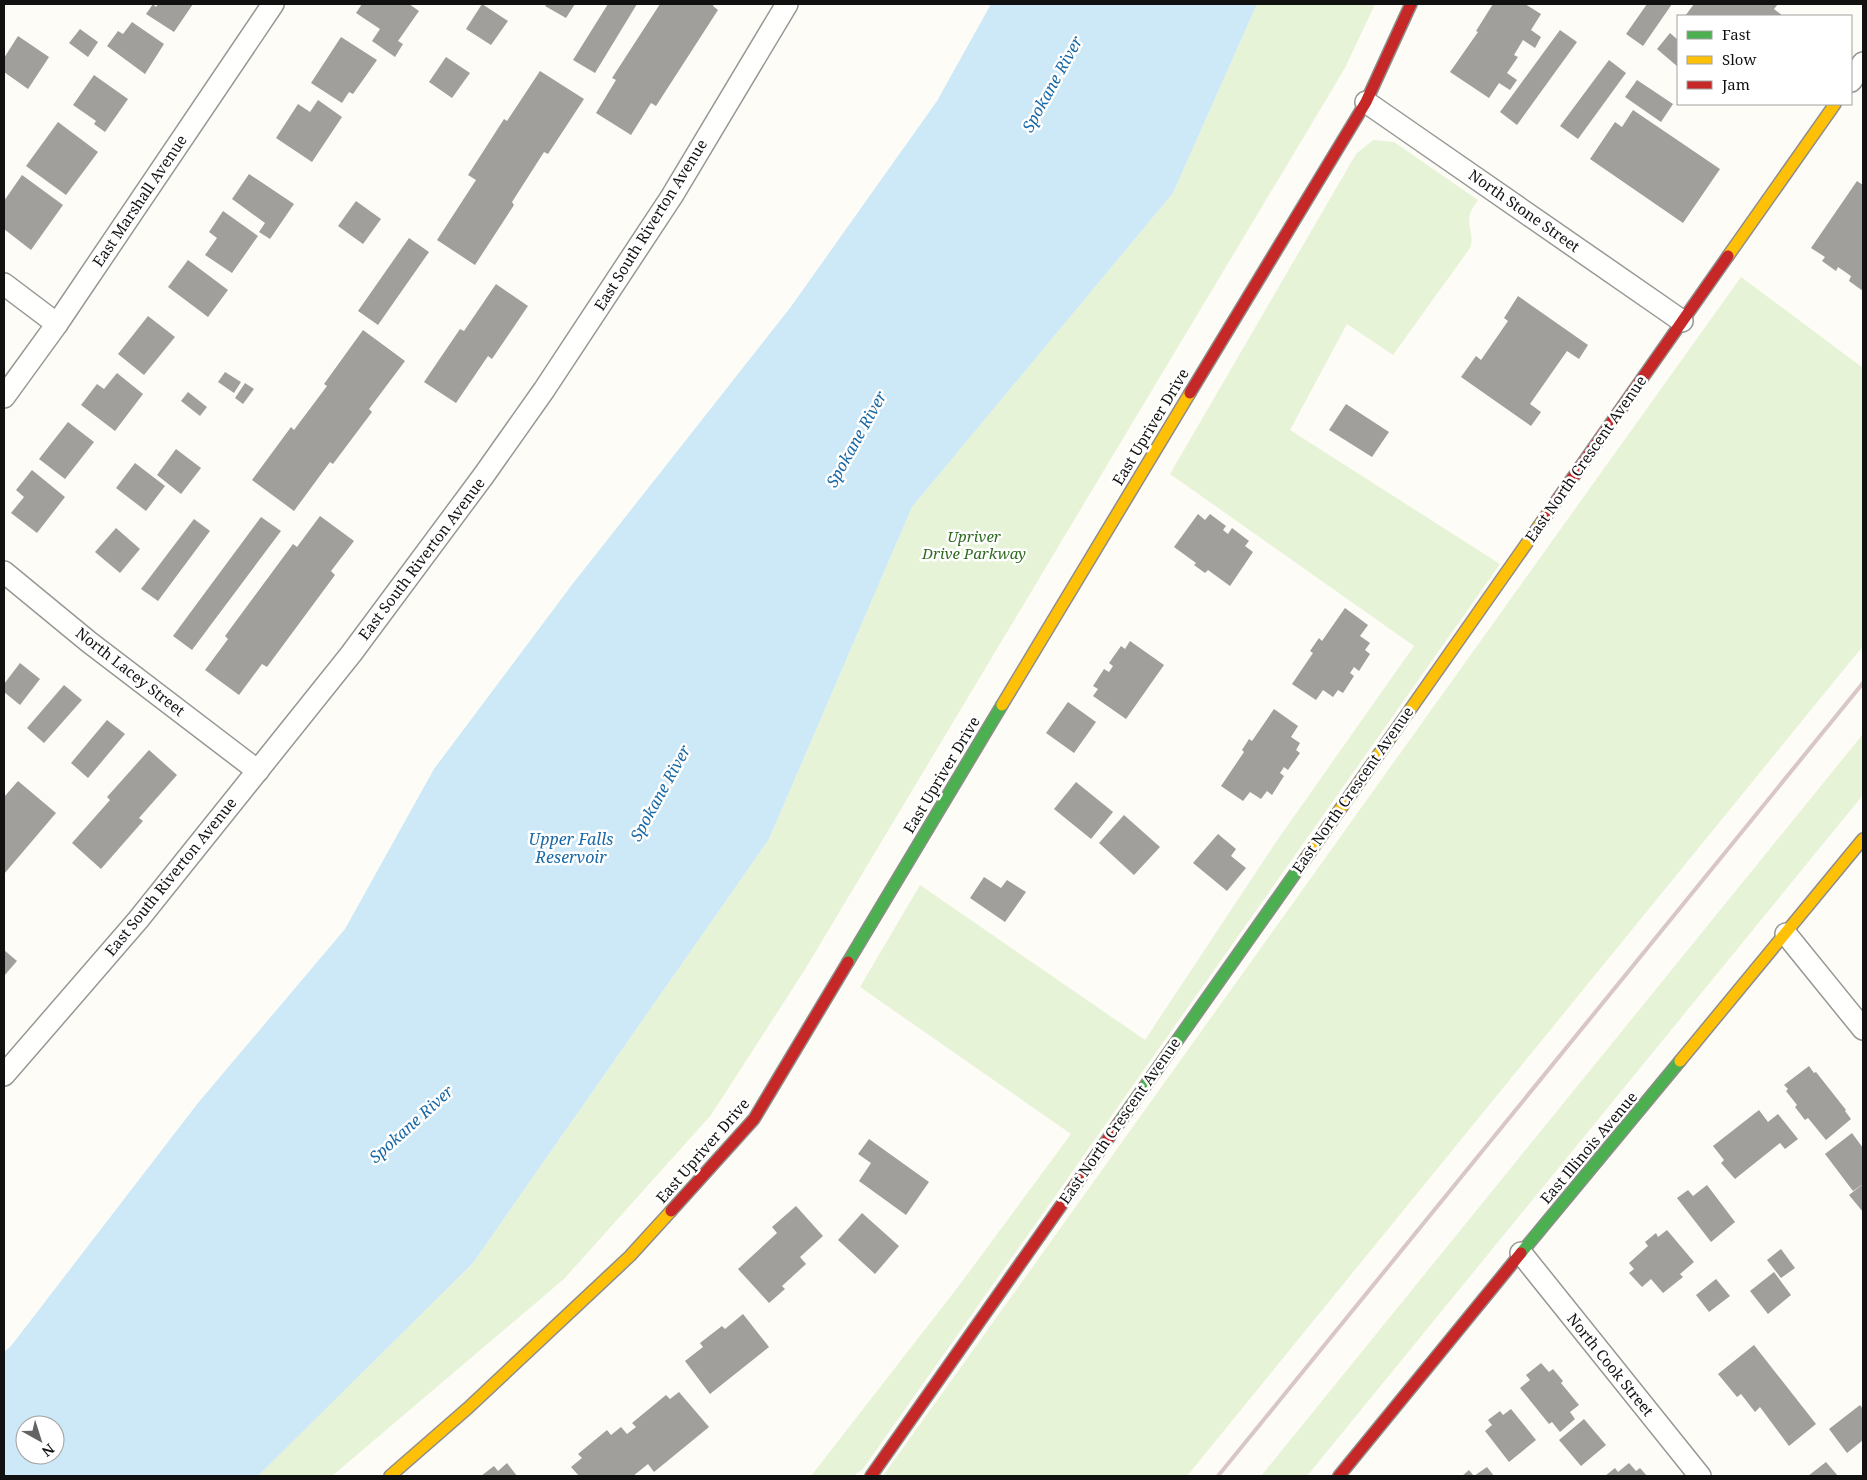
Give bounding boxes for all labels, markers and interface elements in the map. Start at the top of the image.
legend [1677,15,1852,105]
text: Fast [1722,24,1751,44]
water label: Spokane River [1017,32,1088,136]
text: Slow [1722,49,1756,69]
text: Jam [1721,74,1750,94]
street label: East Marshall Avenue [88,131,191,270]
street label: East South Riverton Avenue [589,135,711,314]
street label: North Stone Street [1465,164,1584,256]
street label: East Upriver Drive [1107,364,1193,489]
street label: East North Crescent Avenue [1520,371,1650,545]
water label: Spokane River [821,387,892,491]
street label: East South Riverton Avenue [354,473,489,644]
park label: Upriver Drive Parkway [921,526,1026,563]
street label: North Lacey Street [72,622,189,720]
street label: East North Crescent Avenue [1287,702,1417,876]
street label: East Upriver Drive [898,712,984,837]
water label: Spokane River [625,741,696,845]
street label: East South Riverton Avenue [100,793,240,960]
water label: Upper Falls Reservoir [529,828,613,868]
street label: East North Crescent Avenue [1054,1033,1184,1207]
water label: Spokane River [364,1080,458,1168]
street label: East Illinois Avenue [1535,1087,1641,1208]
street label: East Upriver Drive [651,1094,753,1207]
street label: North Cook Street [1563,1309,1658,1420]
north arrow [15,1415,65,1465]
text: N [38,1440,59,1461]

